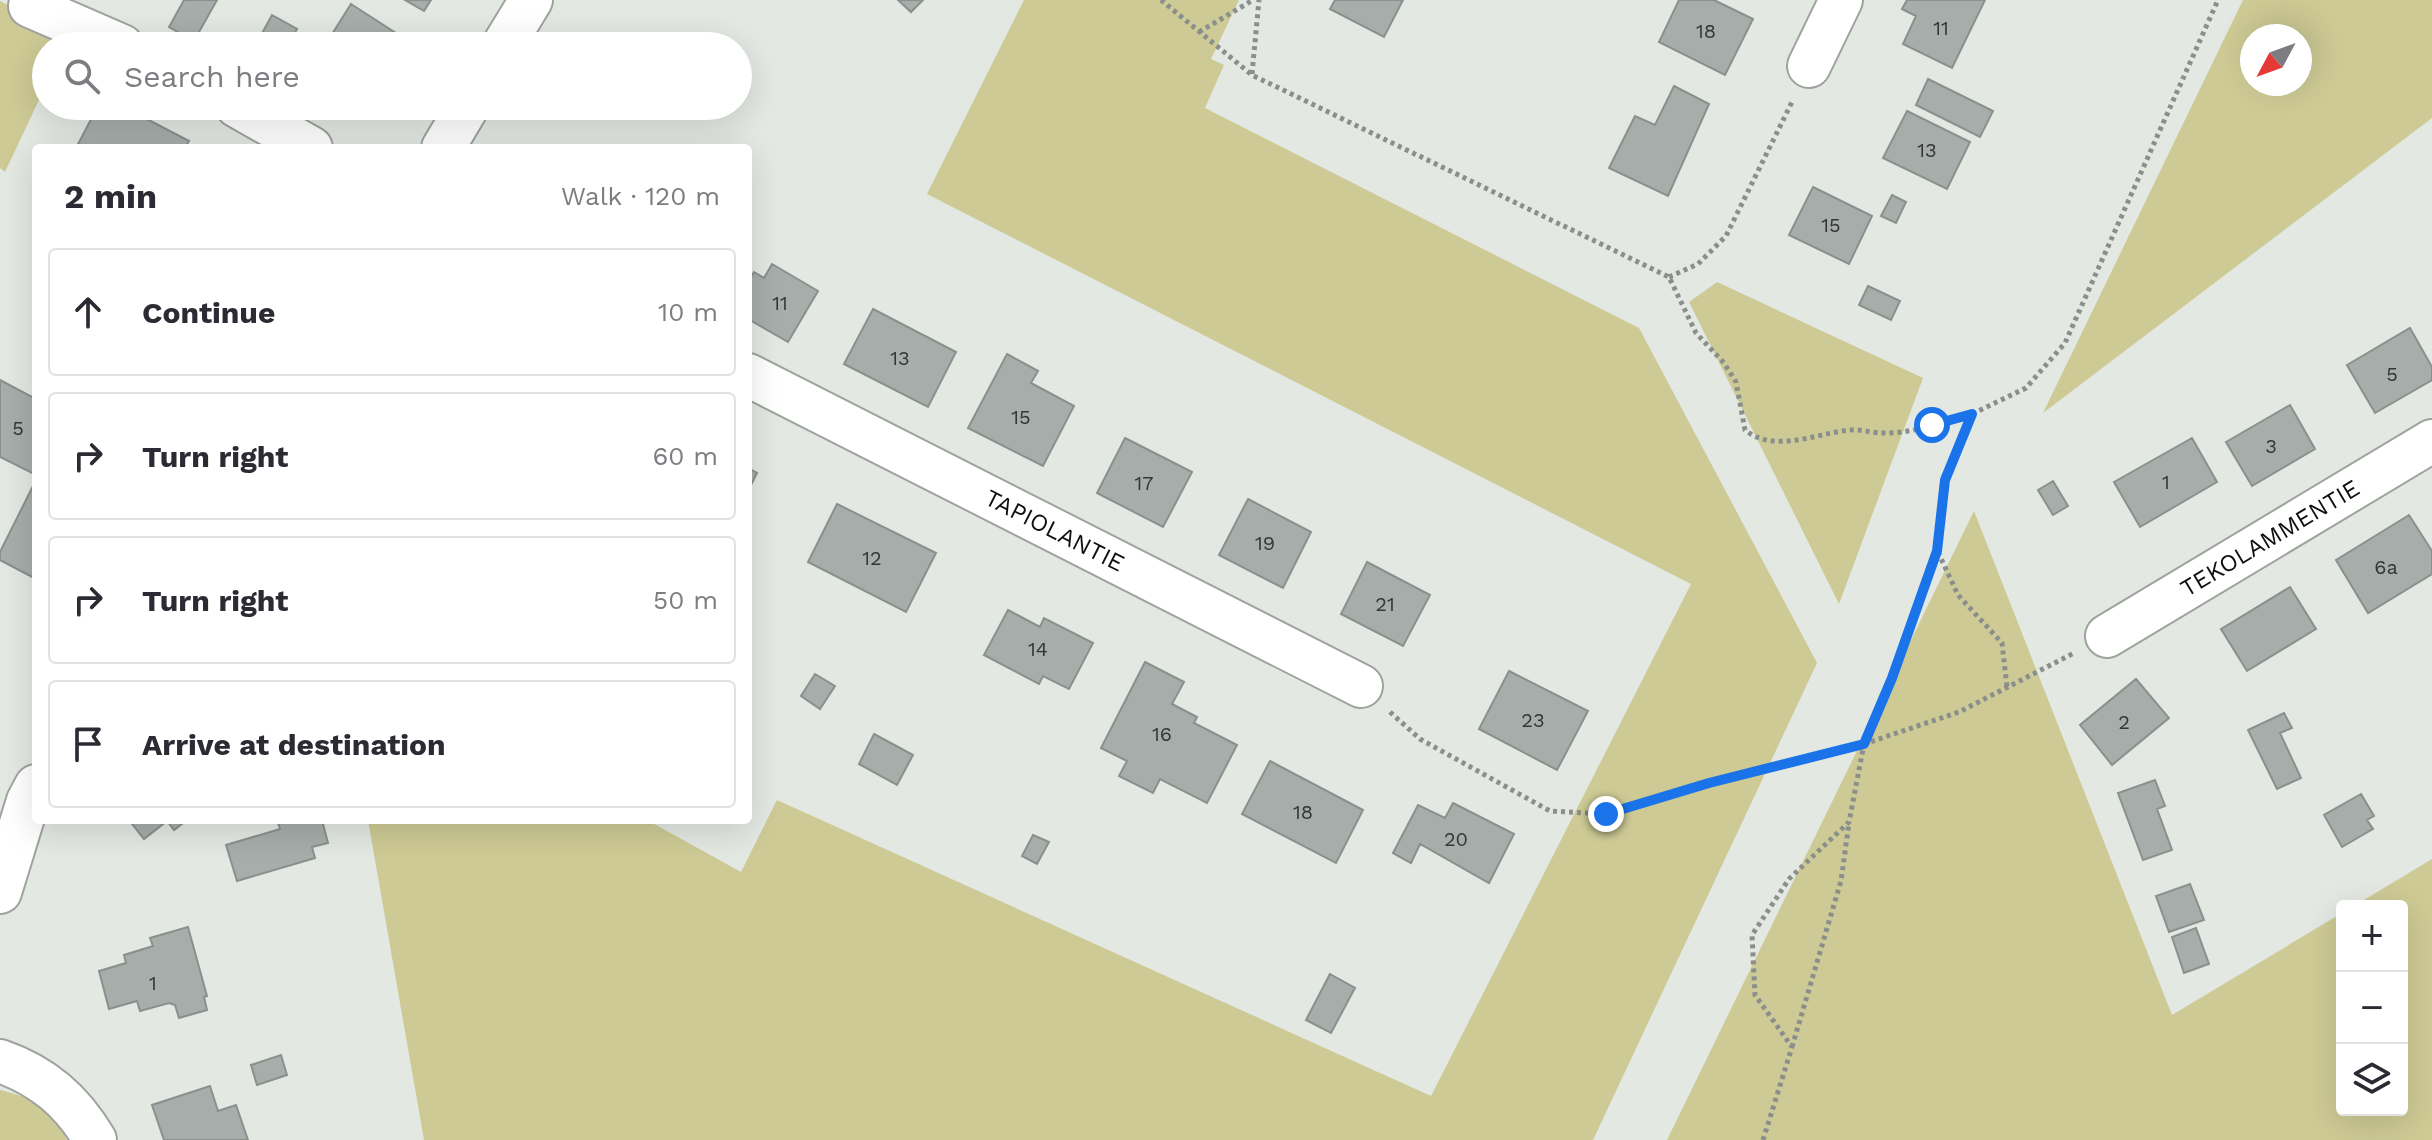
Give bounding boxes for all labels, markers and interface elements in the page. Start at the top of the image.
house number: 11 [1933,16,1949,40]
house number: 18 [1696,19,1716,43]
north arrow [2240,24,2312,96]
search box [32,32,752,120]
icon: search [60,54,104,98]
text: Search here [124,59,300,94]
house number: 13 [1917,138,1937,162]
text: 2 min [64,176,157,216]
text: Walk · 120 m [561,181,720,211]
house number: 15 [1821,213,1841,237]
icon: ahead [66,290,110,334]
house number: 11 [772,291,788,315]
text: Continue [142,295,275,330]
text: 10 m [658,297,718,327]
house number: 13 [890,346,910,370]
house number: 5 [2386,362,2398,386]
house number: 15 [1011,405,1031,429]
route start [1914,407,1950,443]
house number: 5 [12,416,24,440]
icon: right [66,434,110,478]
house number: 3 [2265,434,2277,458]
text: Turn right [142,439,288,474]
text: 60 m [652,441,718,471]
house number: 1 [2162,470,2170,494]
house number: 17 [1134,471,1154,495]
street label: TEKOLAMMENTIE [2175,474,2365,603]
street label: TAPIOLANTIE [980,484,1129,578]
house number: 19 [1255,531,1275,555]
house number: 12 [862,546,882,570]
house number: 6a [2374,555,2398,579]
icon: right [66,578,110,622]
text: Turn right [142,583,288,618]
text: 50 m [653,585,718,615]
house number: 21 [1375,592,1395,616]
house number: 14 [1028,637,1048,661]
house number: 23 [1521,708,1545,732]
house number: 2 [2118,710,2130,734]
icon: arrive [66,722,110,766]
house number: 16 [1152,722,1172,746]
text: Arrive at destination [142,727,446,762]
route end [1588,796,1624,832]
house number: 18 [1293,800,1313,824]
house number: 20 [1444,827,1468,851]
map controls [2336,900,2408,1116]
button: + [2336,900,2408,972]
house number: 1 [149,971,157,995]
button: − [2336,972,2408,1044]
button: layers [2336,1044,2408,1116]

